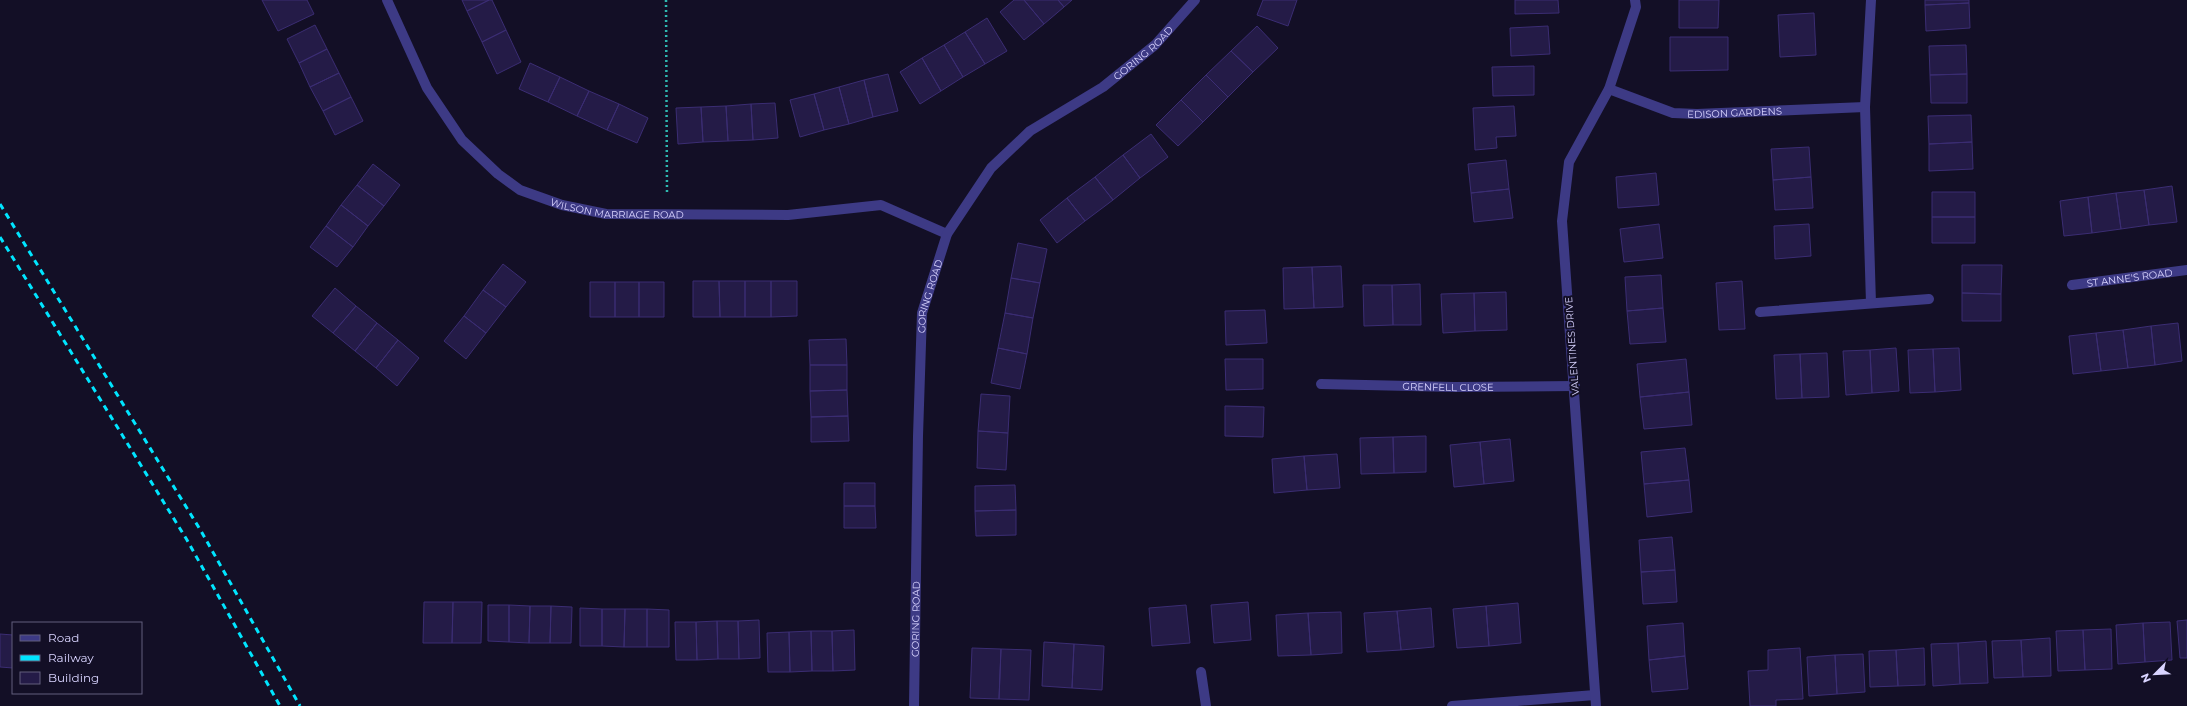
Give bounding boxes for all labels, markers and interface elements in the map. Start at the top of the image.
street label: GORING ROAD [1110,23,1176,83]
street label: EDISON GARDENS [1687,104,1782,121]
street label: WILSON MARRIAGE ROAD [549,195,684,221]
street label: GORING ROAD [915,258,945,333]
street label: ST ANNE'S ROAD [2086,265,2173,290]
street label: VALENTINES DRIVE [1562,296,1582,396]
street label: GRENFELL CLOSE [1402,379,1494,394]
street label: GORING ROAD [908,581,922,657]
legend [12,622,142,694]
text: Road [48,630,79,645]
text: Railway [48,650,94,665]
north arrow [2135,654,2175,694]
text: Building [48,670,99,685]
text: N [2138,671,2154,685]

